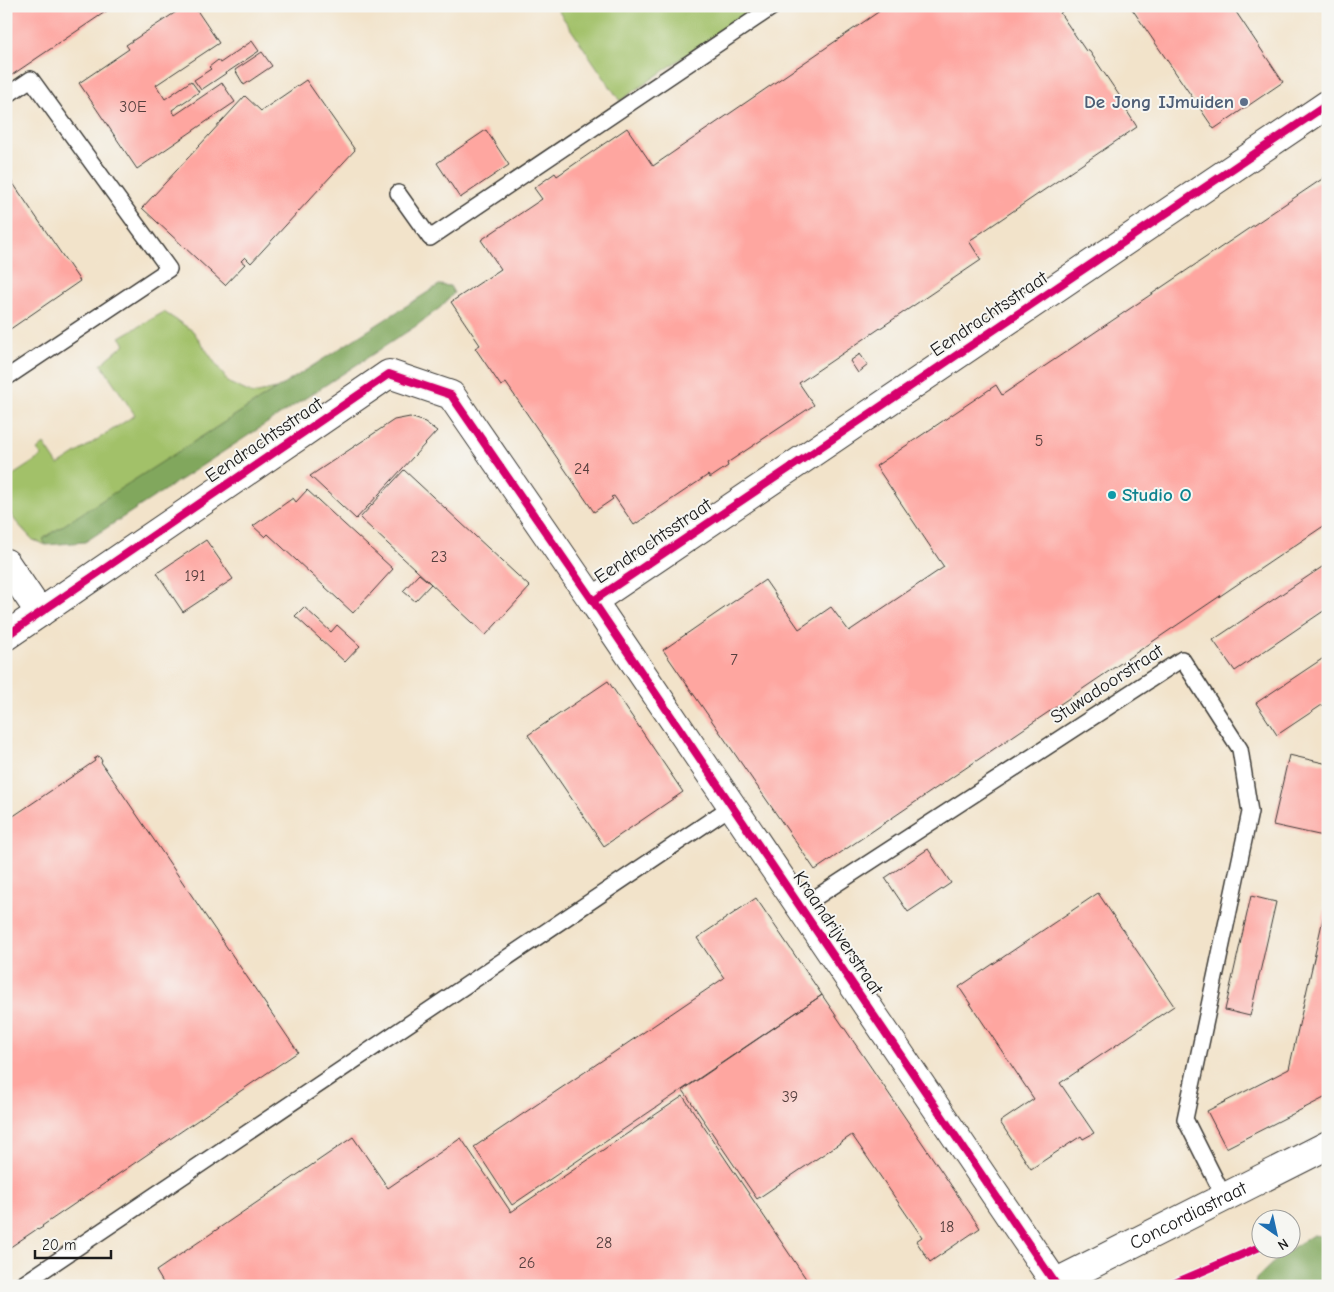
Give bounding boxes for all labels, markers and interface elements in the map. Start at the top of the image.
place label: De Jong IJmuiden [1084,91,1234,113]
marker: De Jong IJmuiden [1238,96,1250,108]
house number: 30E [119,98,147,116]
street label: Eendrachtsstraat [926,266,1052,361]
street label: Eendrachtsstraat [201,392,327,487]
house number: 5 [1035,432,1043,450]
house number: 24 [574,460,590,478]
place label: Studio O [1122,484,1192,506]
marker: Studio O [1106,489,1118,501]
street label: Eendrachtsstraat [590,493,716,588]
house number: 23 [431,548,447,566]
house number: 191 [184,567,206,585]
street label: Stuwadoorstraat [1047,639,1168,729]
house number: 7 [730,651,738,669]
street label: Kraandrijverstraat [788,867,888,1000]
house number: 39 [782,1088,798,1106]
street label: Concordiastraat [1126,1177,1251,1254]
north arrow [1252,1210,1302,1260]
house number: 18 [940,1218,954,1236]
scale bar [35,1227,111,1259]
house number: 28 [596,1234,612,1252]
text: N [1274,1235,1292,1254]
text: 20 m [42,1236,76,1254]
house number: 26 [518,1254,536,1272]

